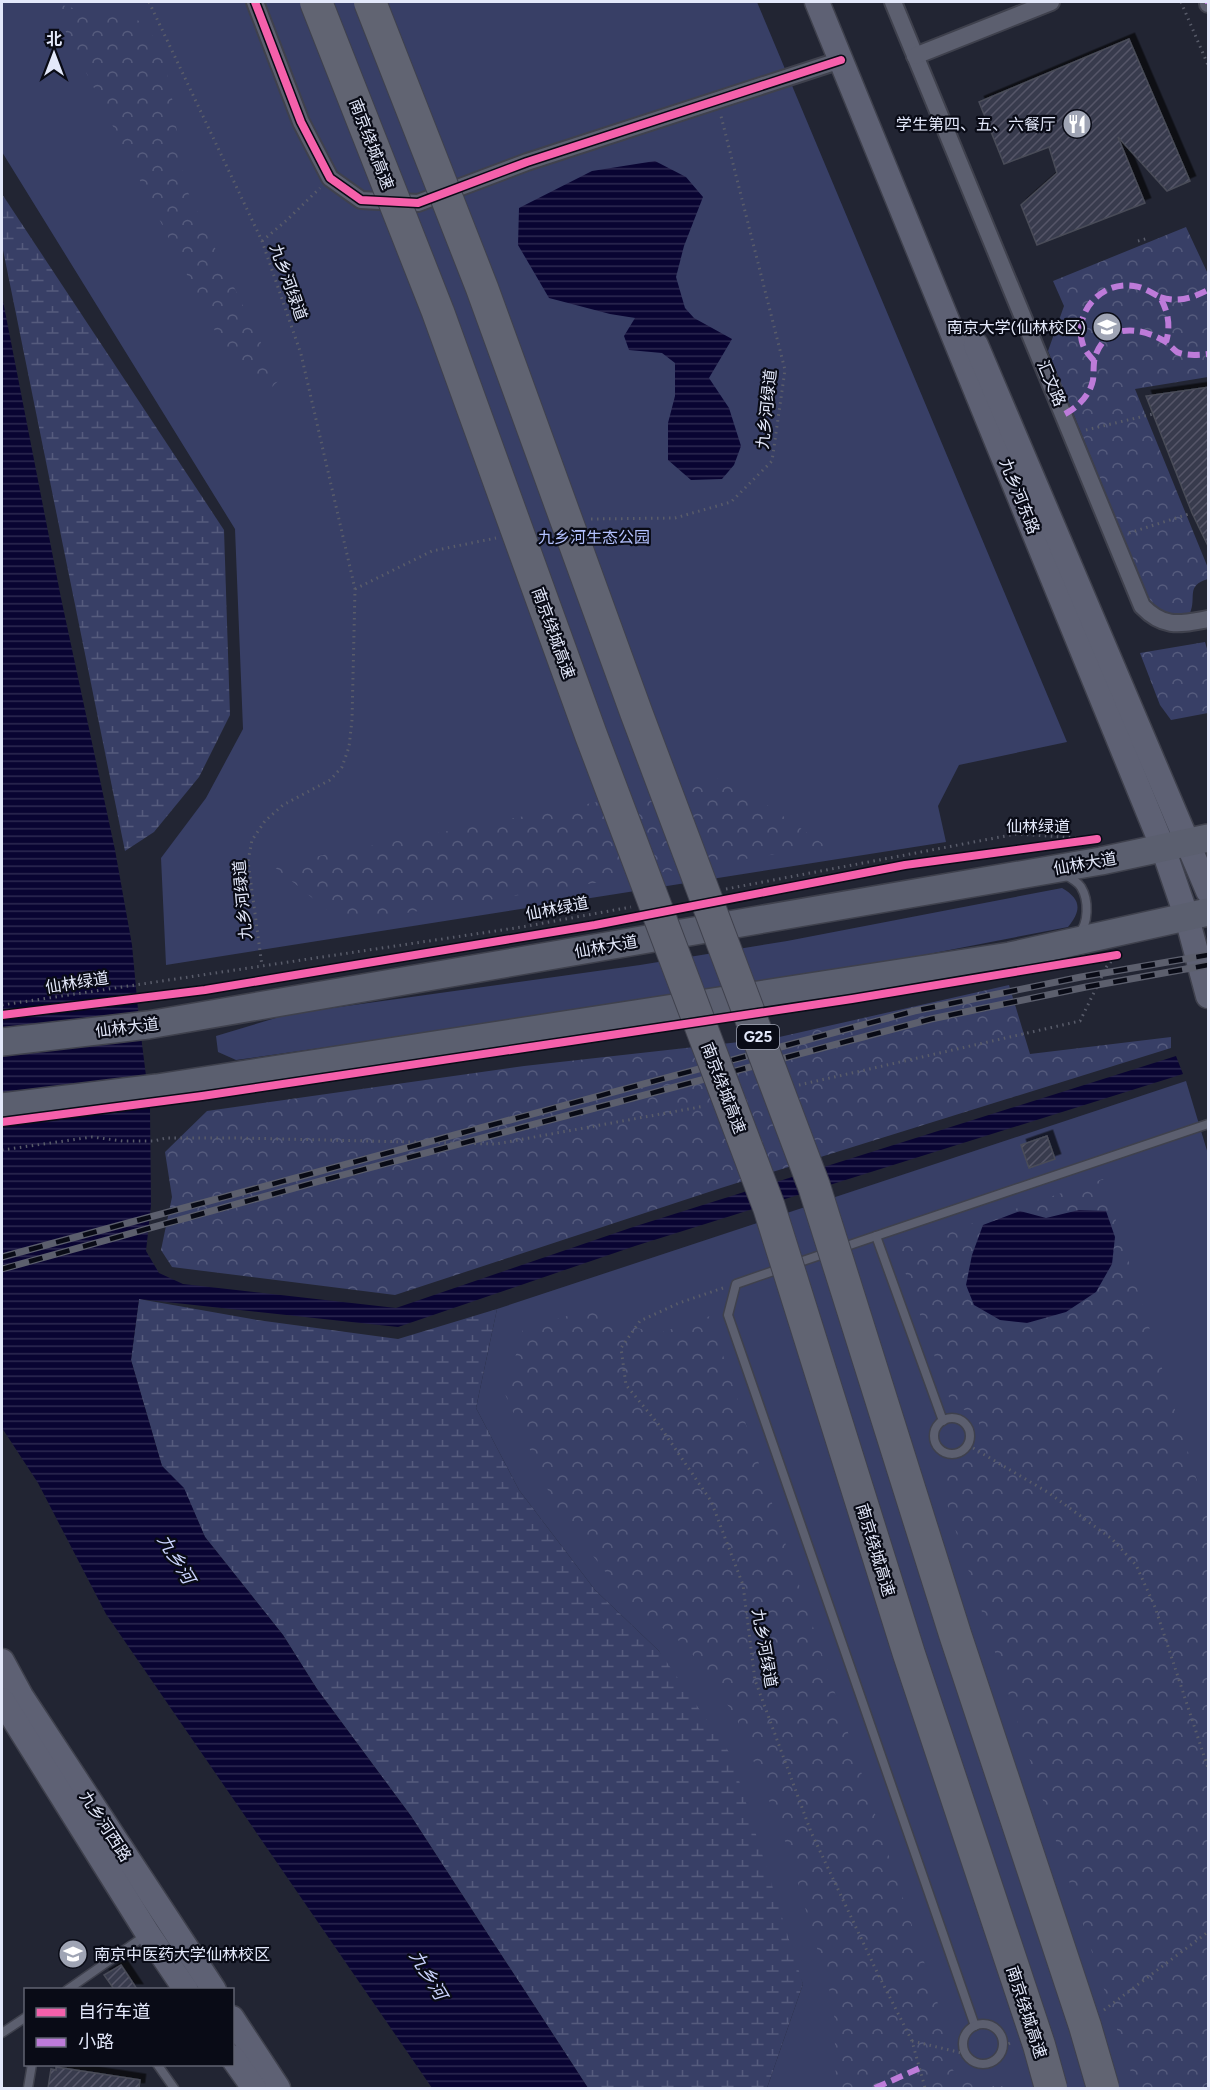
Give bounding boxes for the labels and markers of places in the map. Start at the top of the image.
restaurant icon: 学生第四、五、六餐厅 [1061,108,1093,140]
place label: 学生第四、五、六餐厅 [896,115,1056,134]
school or university icon: 南京大学(仙林校区) [1091,311,1123,343]
place label: 南京大学(仙林校区) [947,318,1086,337]
school or university icon: 南京中医药大学仙林校区 [57,1938,89,1970]
place label: 南京中医药大学仙林校区 [94,1945,270,1964]

